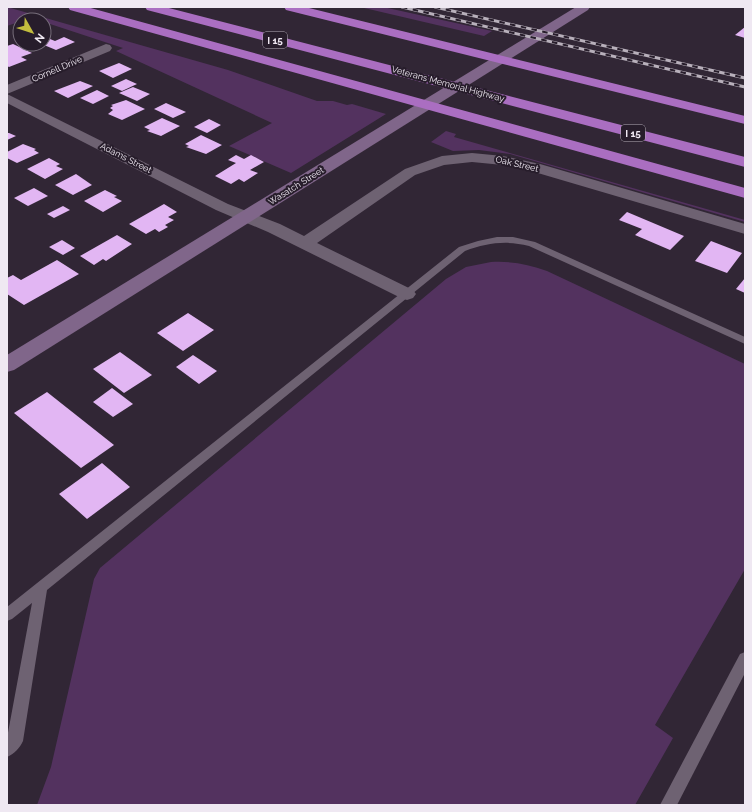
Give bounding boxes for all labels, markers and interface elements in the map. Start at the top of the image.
north arrow [12,12,52,52]
text: N [32,31,47,45]
road number: I 15 [263,32,287,48]
street label: Cornell Drive [30,54,84,84]
street label: Veterans Memorial Highway [391,64,506,104]
road number: I 15 [621,125,645,141]
street label: Adams Street [99,141,153,175]
street label: Oak Street [495,154,539,174]
street label: Wasatch Street [266,165,326,207]

